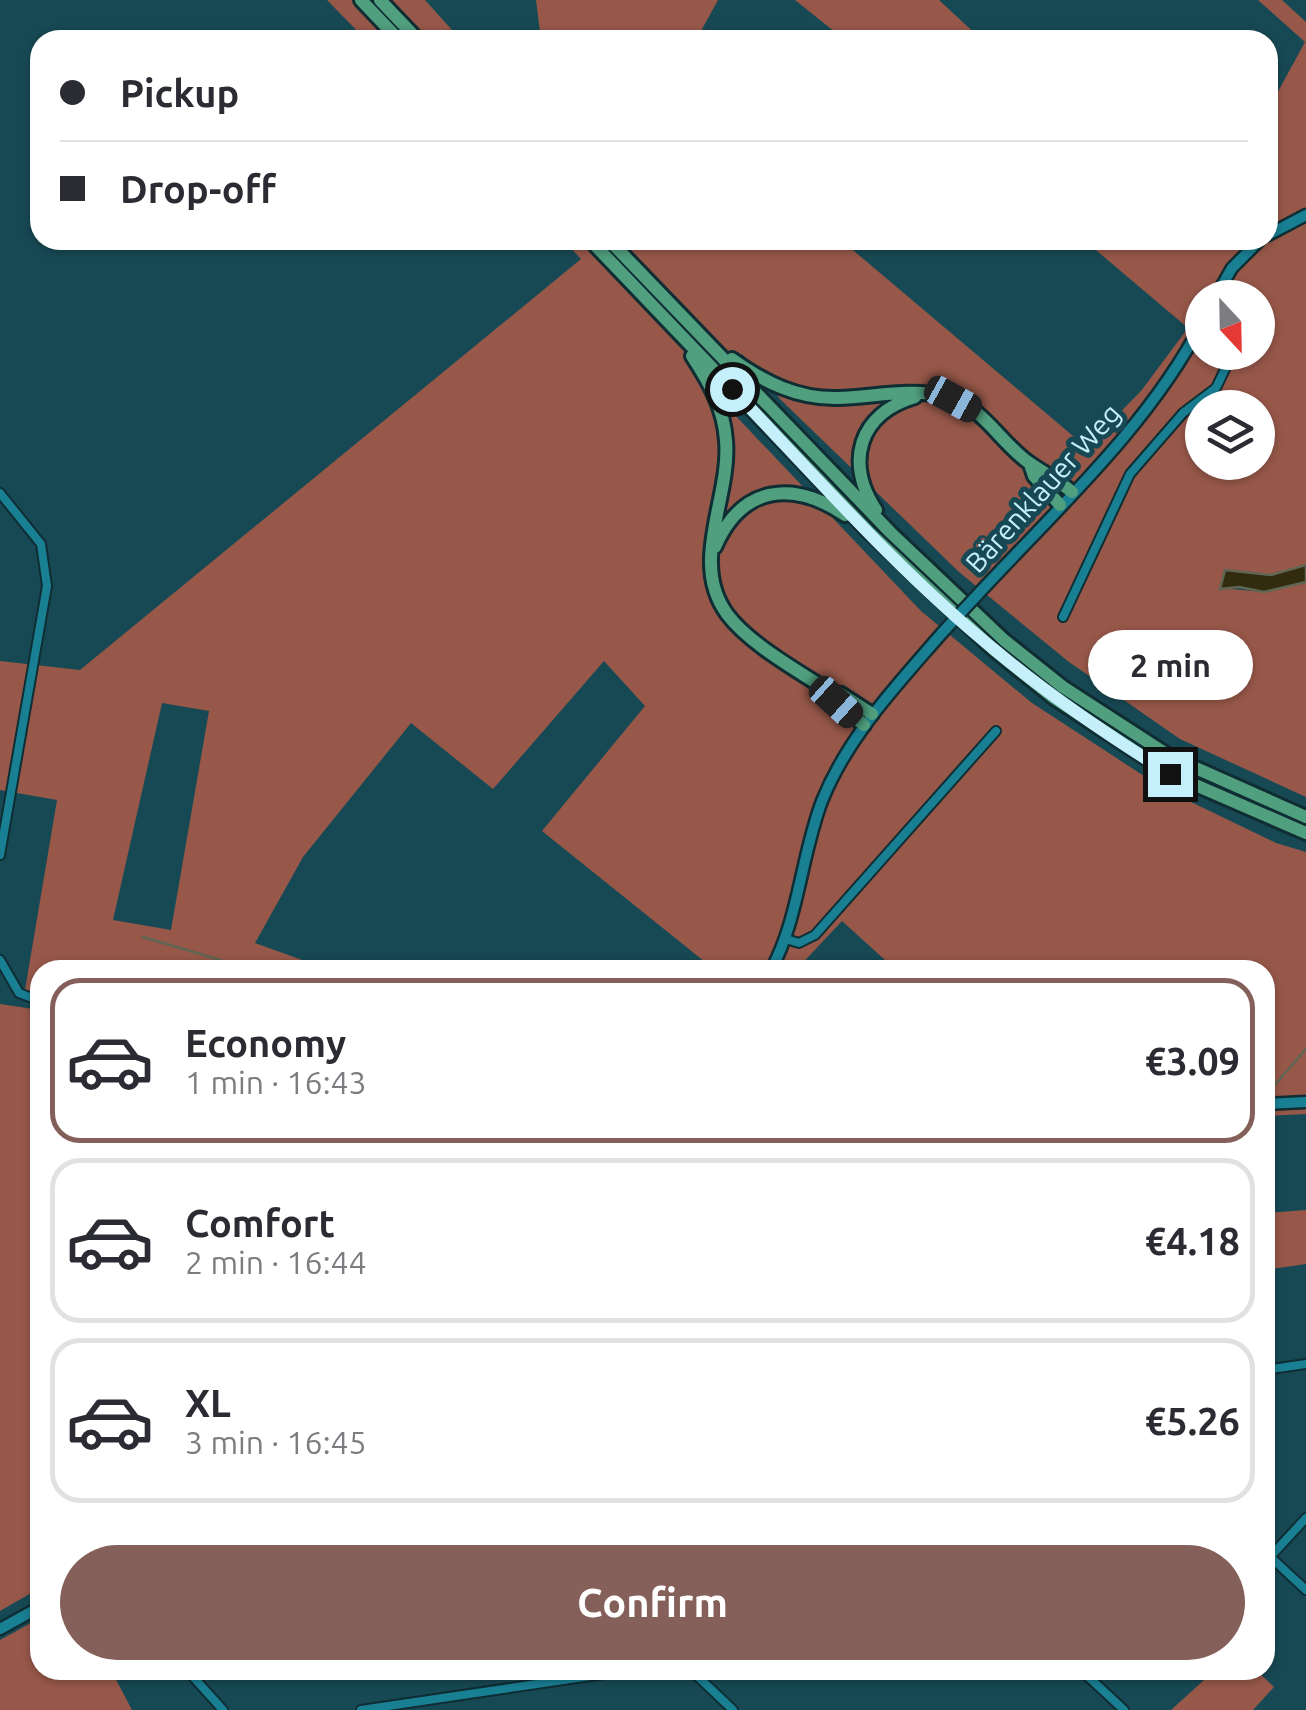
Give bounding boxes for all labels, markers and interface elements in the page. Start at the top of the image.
text: Pickup [120,72,239,114]
text: Drop-off [120,168,276,210]
north arrow [1185,280,1275,370]
map controls [1185,280,1275,480]
route start [710,367,755,412]
car [919,371,987,427]
button: layers [1185,390,1275,480]
street label: Bärenklauer Weg [959,397,1126,578]
callout: 2 min [1088,629,1252,699]
text: 2 min [1130,647,1211,683]
car [804,671,868,733]
route end [1148,752,1193,797]
icon: car [65,1016,155,1106]
text: Economy [185,1022,346,1064]
text: €3.09 [1145,1040,1240,1082]
text: 1 min · 16:43 [185,1064,367,1100]
icon: car [65,1196,155,1286]
text: Comfort [185,1202,335,1244]
text: €4.18 [1145,1220,1240,1262]
text: 2 min · 16:44 [185,1244,367,1280]
icon: car [65,1376,155,1466]
text: XL [185,1382,231,1424]
text: €5.26 [1145,1400,1240,1442]
text: 3 min · 16:45 [185,1424,367,1460]
button: Confirm [60,1545,1245,1660]

